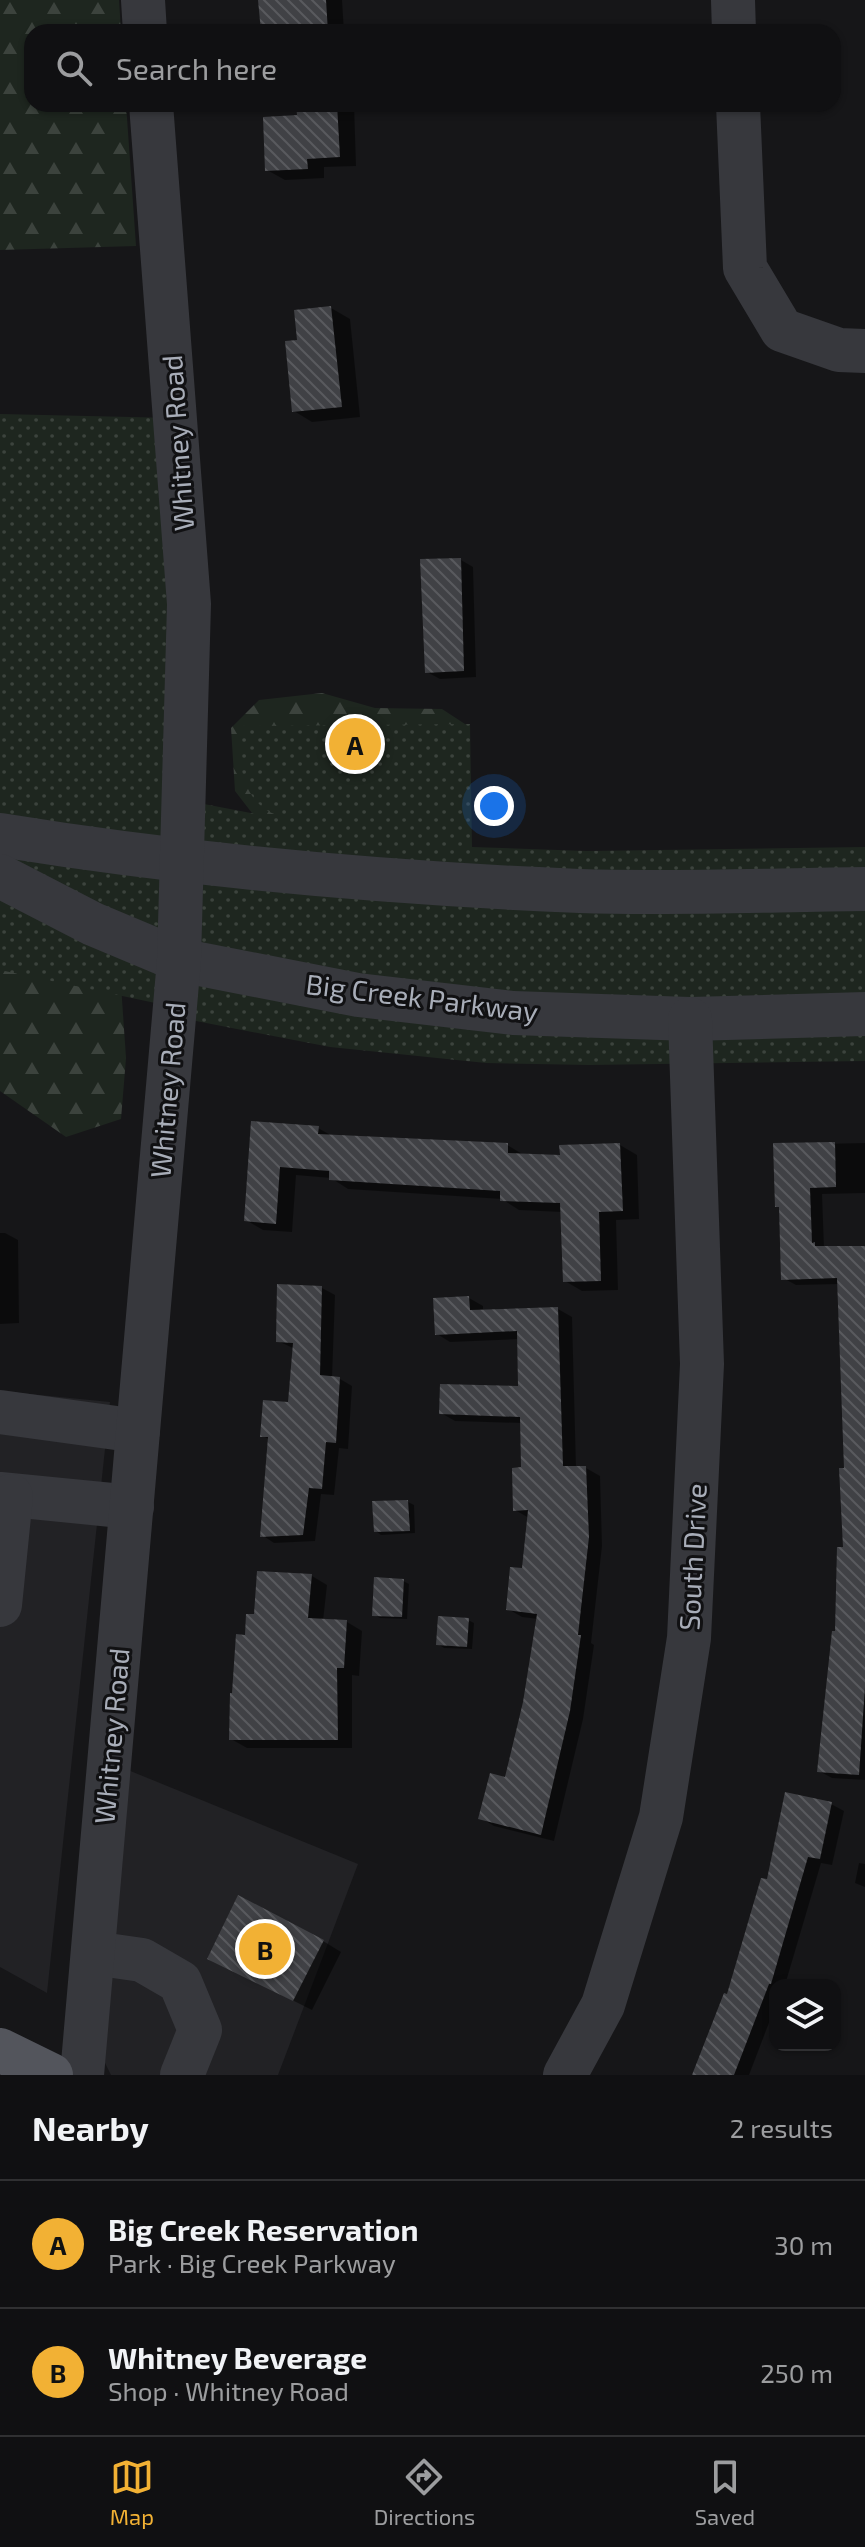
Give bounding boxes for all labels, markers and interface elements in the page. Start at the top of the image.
search box [24,24,841,112]
icon: search [52,46,96,90]
text: Search here [116,50,277,86]
street label: Whitney Road [154,354,200,532]
pin: A [329,714,381,774]
your location [474,786,514,826]
street label: Big Creek Parkway [304,966,540,1028]
street label: Whitney Road [142,1000,192,1179]
street label: South Drive [671,1483,713,1631]
street label: Whitney Road [86,1646,136,1825]
pin: B [239,1919,291,1979]
map controls [769,1979,841,2051]
button: layers [769,1979,841,2051]
text: Nearby [32,2107,149,2148]
text: 2 results [730,2112,833,2143]
text: Big Creek Reservation [108,2211,419,2247]
text: A [50,2229,66,2260]
text: 30 m [774,2229,833,2260]
text: Park · Big Creek Parkway [108,2247,396,2278]
text: Whitney Beverage [108,2339,367,2375]
text: B [50,2357,66,2388]
text: 250 m [760,2357,833,2388]
text: Shop · Whitney Road [108,2375,349,2406]
tab: Map [110,2455,154,2529]
tab: Directions [374,2455,475,2529]
tab: Saved [695,2455,755,2529]

